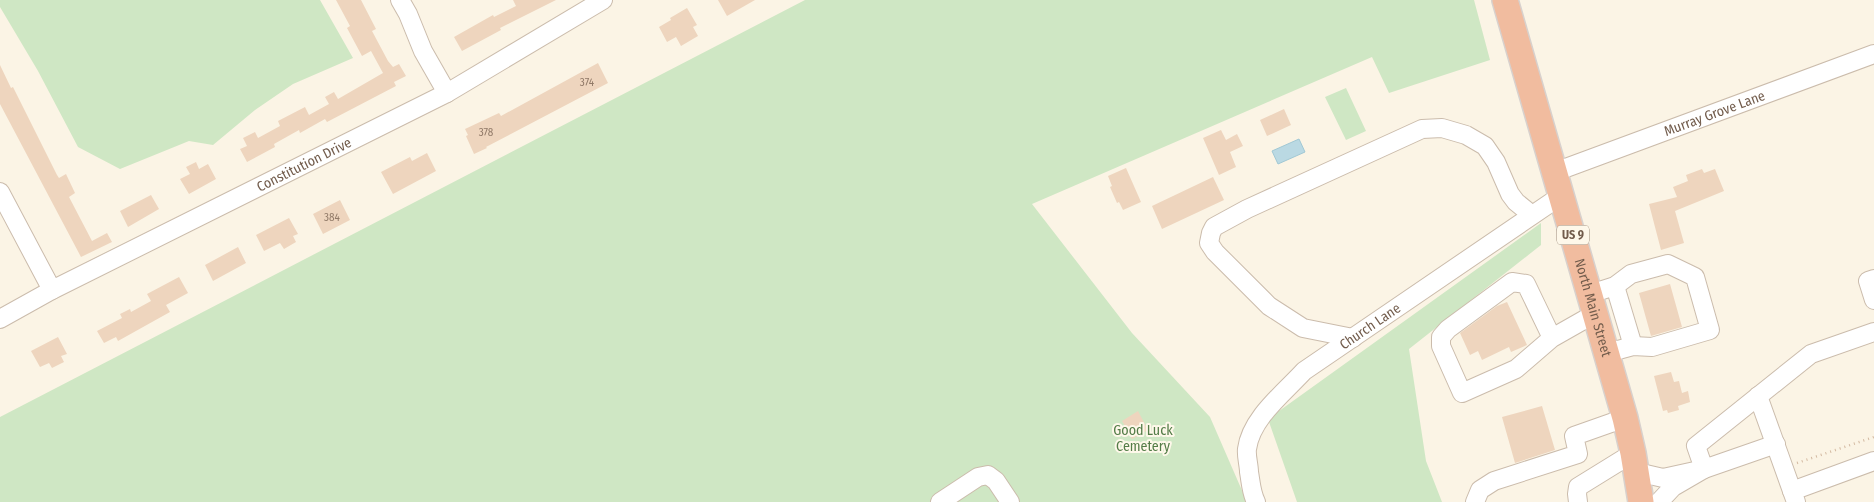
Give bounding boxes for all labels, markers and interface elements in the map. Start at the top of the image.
house number: 374 [580,76,595,89]
street label: Murray Grove Lane [1662,87,1767,139]
house number: 378 [479,126,494,139]
street label: Constitution Drive [254,134,354,195]
house number: 384 [324,211,341,224]
road number: US 9 [1557,226,1589,244]
street label: North Main Street [1571,256,1616,359]
street label: Church Lane [1336,299,1404,353]
park label: Good Luck Cemetery [1113,422,1173,455]

